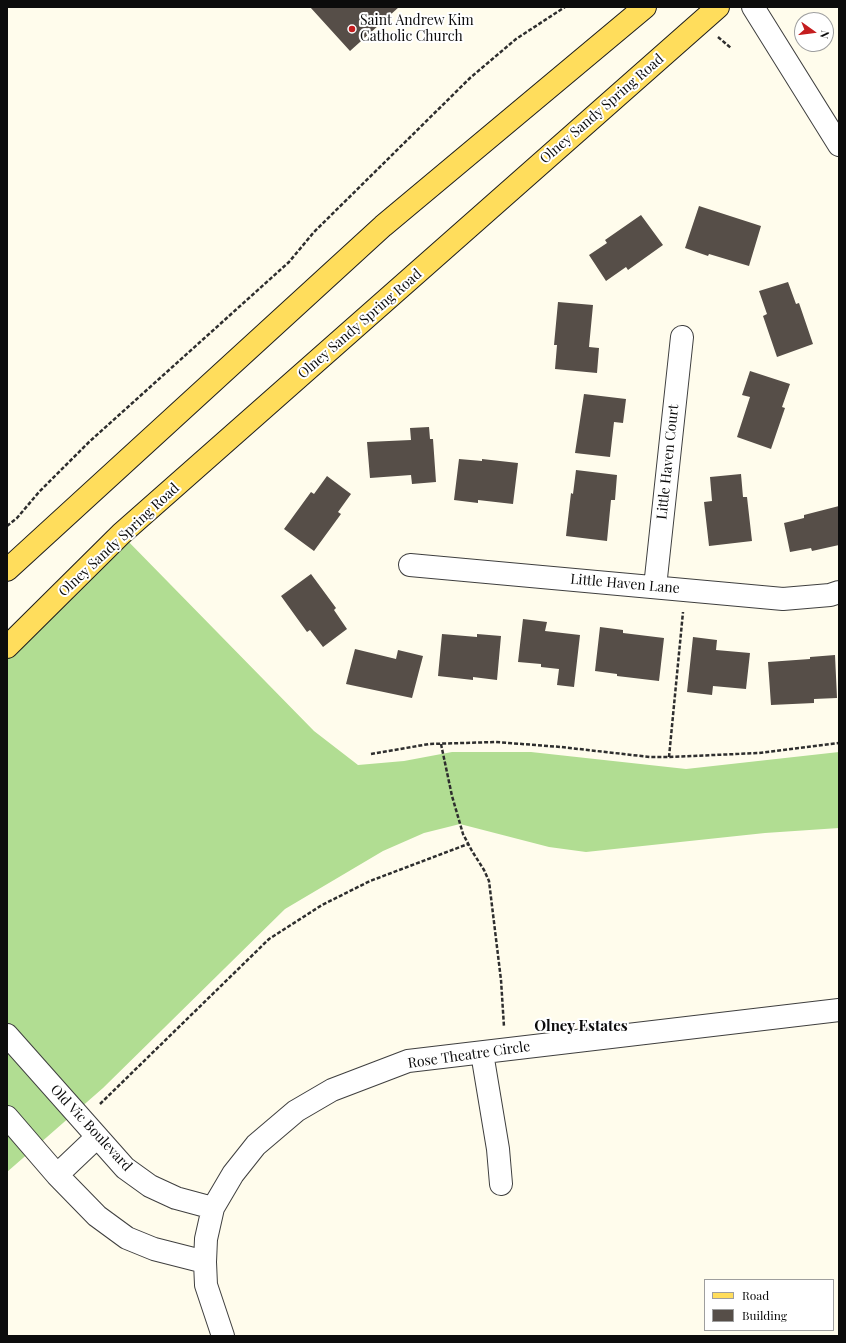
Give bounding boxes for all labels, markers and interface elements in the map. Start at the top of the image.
north arrow [794,12,834,52]
place label: Saint Andrew Kim Catholic Church [360,13,474,46]
marker: Saint Andrew Kim Catholic Church [347,24,357,34]
text: N [817,29,833,40]
street label: Olney Sandy Spring Road [537,51,667,167]
street label: Olney Sandy Spring Road [295,266,425,382]
street label: Little Haven Court [654,404,682,520]
street label: Olney Sandy Spring Road [55,480,183,600]
street label: Little Haven Lane [570,571,680,597]
district label: Olney Estates [534,1017,628,1035]
street label: Rose Theatre Circle [407,1038,531,1072]
street label: Old Vic Boulevard [47,1081,135,1175]
legend [704,1279,834,1331]
text: Road [742,1287,769,1303]
text: Building [742,1307,787,1323]

